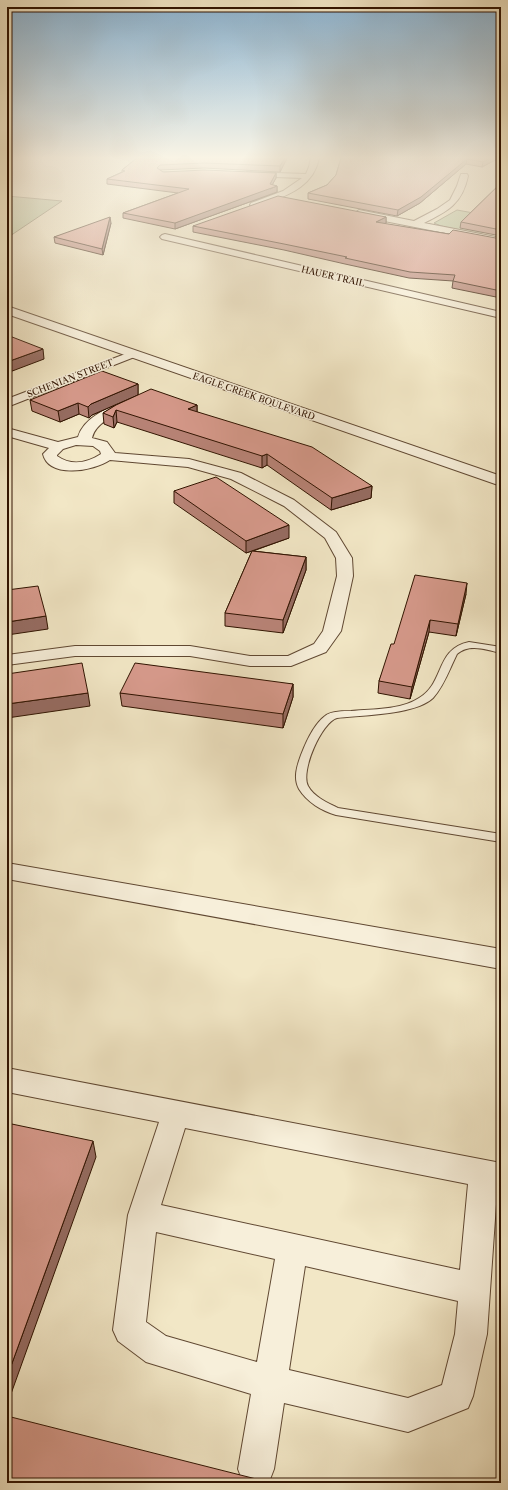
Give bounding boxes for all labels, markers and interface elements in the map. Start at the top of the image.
street label: HAUER TRAIL [300,263,366,289]
street label: SCHENIAN STREET [25,356,115,400]
street label: EAGLE CREEK BOULEVARD [191,370,317,422]

